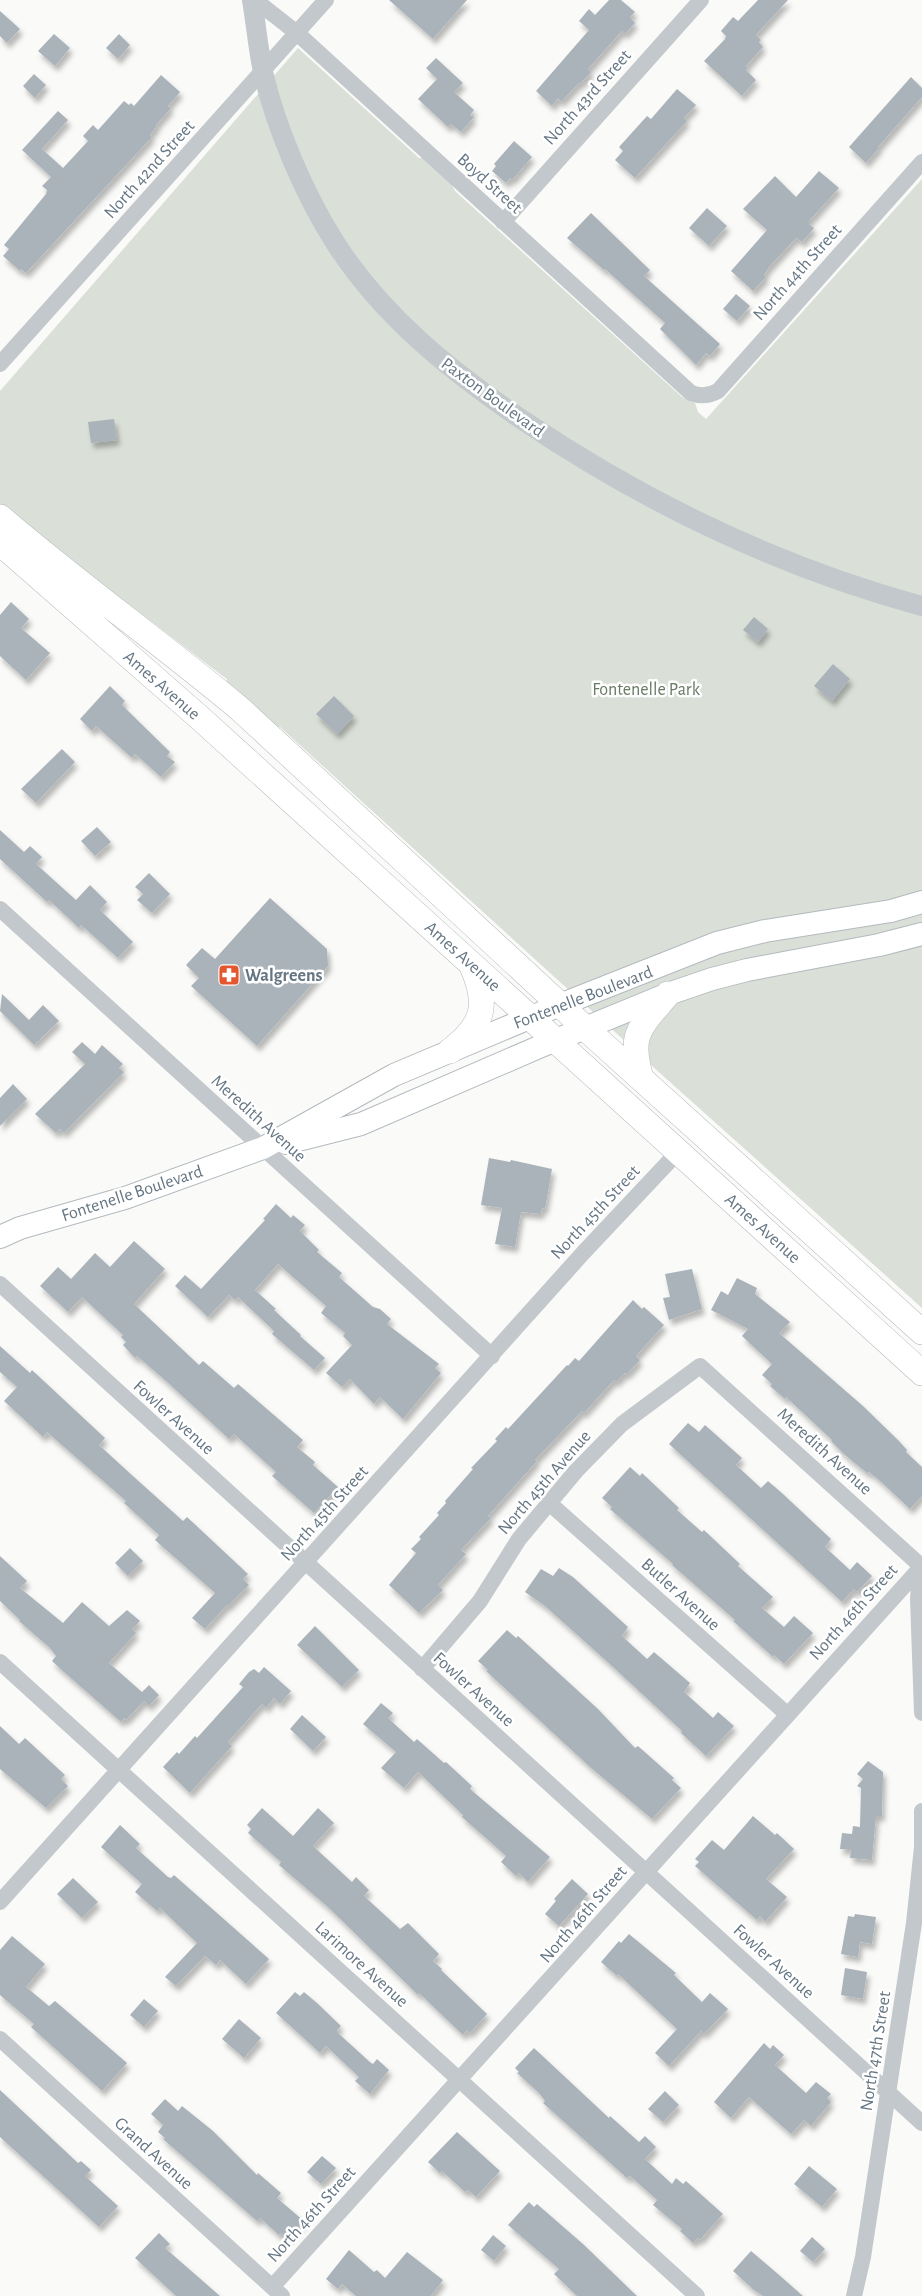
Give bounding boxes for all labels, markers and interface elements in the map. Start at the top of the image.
street label: North 43rd Street [541,46,635,149]
street label: North 42nd Street [101,117,199,222]
street label: Boyd Street [454,150,525,217]
street label: North 44th Street [750,221,845,324]
street label: Paxton Boulevard [438,355,547,441]
street label: Ames Avenue [120,648,203,724]
park label: Fontenelle Park [592,681,701,699]
street label: Ames Avenue [421,918,504,995]
pharmacy icon: Walgreens [217,963,241,987]
street label: Fontenelle Boulevard [511,963,655,1033]
place label: Walgreens [245,967,322,985]
street label: Meredith Avenue [208,1072,309,1166]
street label: North 45th Street [548,1162,644,1263]
street label: Fontenelle Boulevard [59,1163,205,1225]
street label: Ames Avenue [721,1190,804,1267]
street label: Fowler Avenue [129,1377,217,1459]
street label: Meredith Avenue [774,1405,875,1499]
street label: North 45th Avenue [495,1427,595,1538]
street label: North 45th Street [278,1462,372,1565]
street label: Butler Avenue [638,1555,723,1634]
street label: North 46th Street [806,1561,901,1664]
street label: Fowler Avenue [429,1649,517,1731]
street label: North 46th Street [537,1863,631,1967]
street label: Larimore Avenue [311,1918,411,2011]
street label: Fowler Avenue [729,1921,817,2003]
street label: North 47th Street [858,1990,894,2112]
street label: Grand Avenue [111,2114,196,2193]
street label: North 46th Street [264,2163,359,2266]

